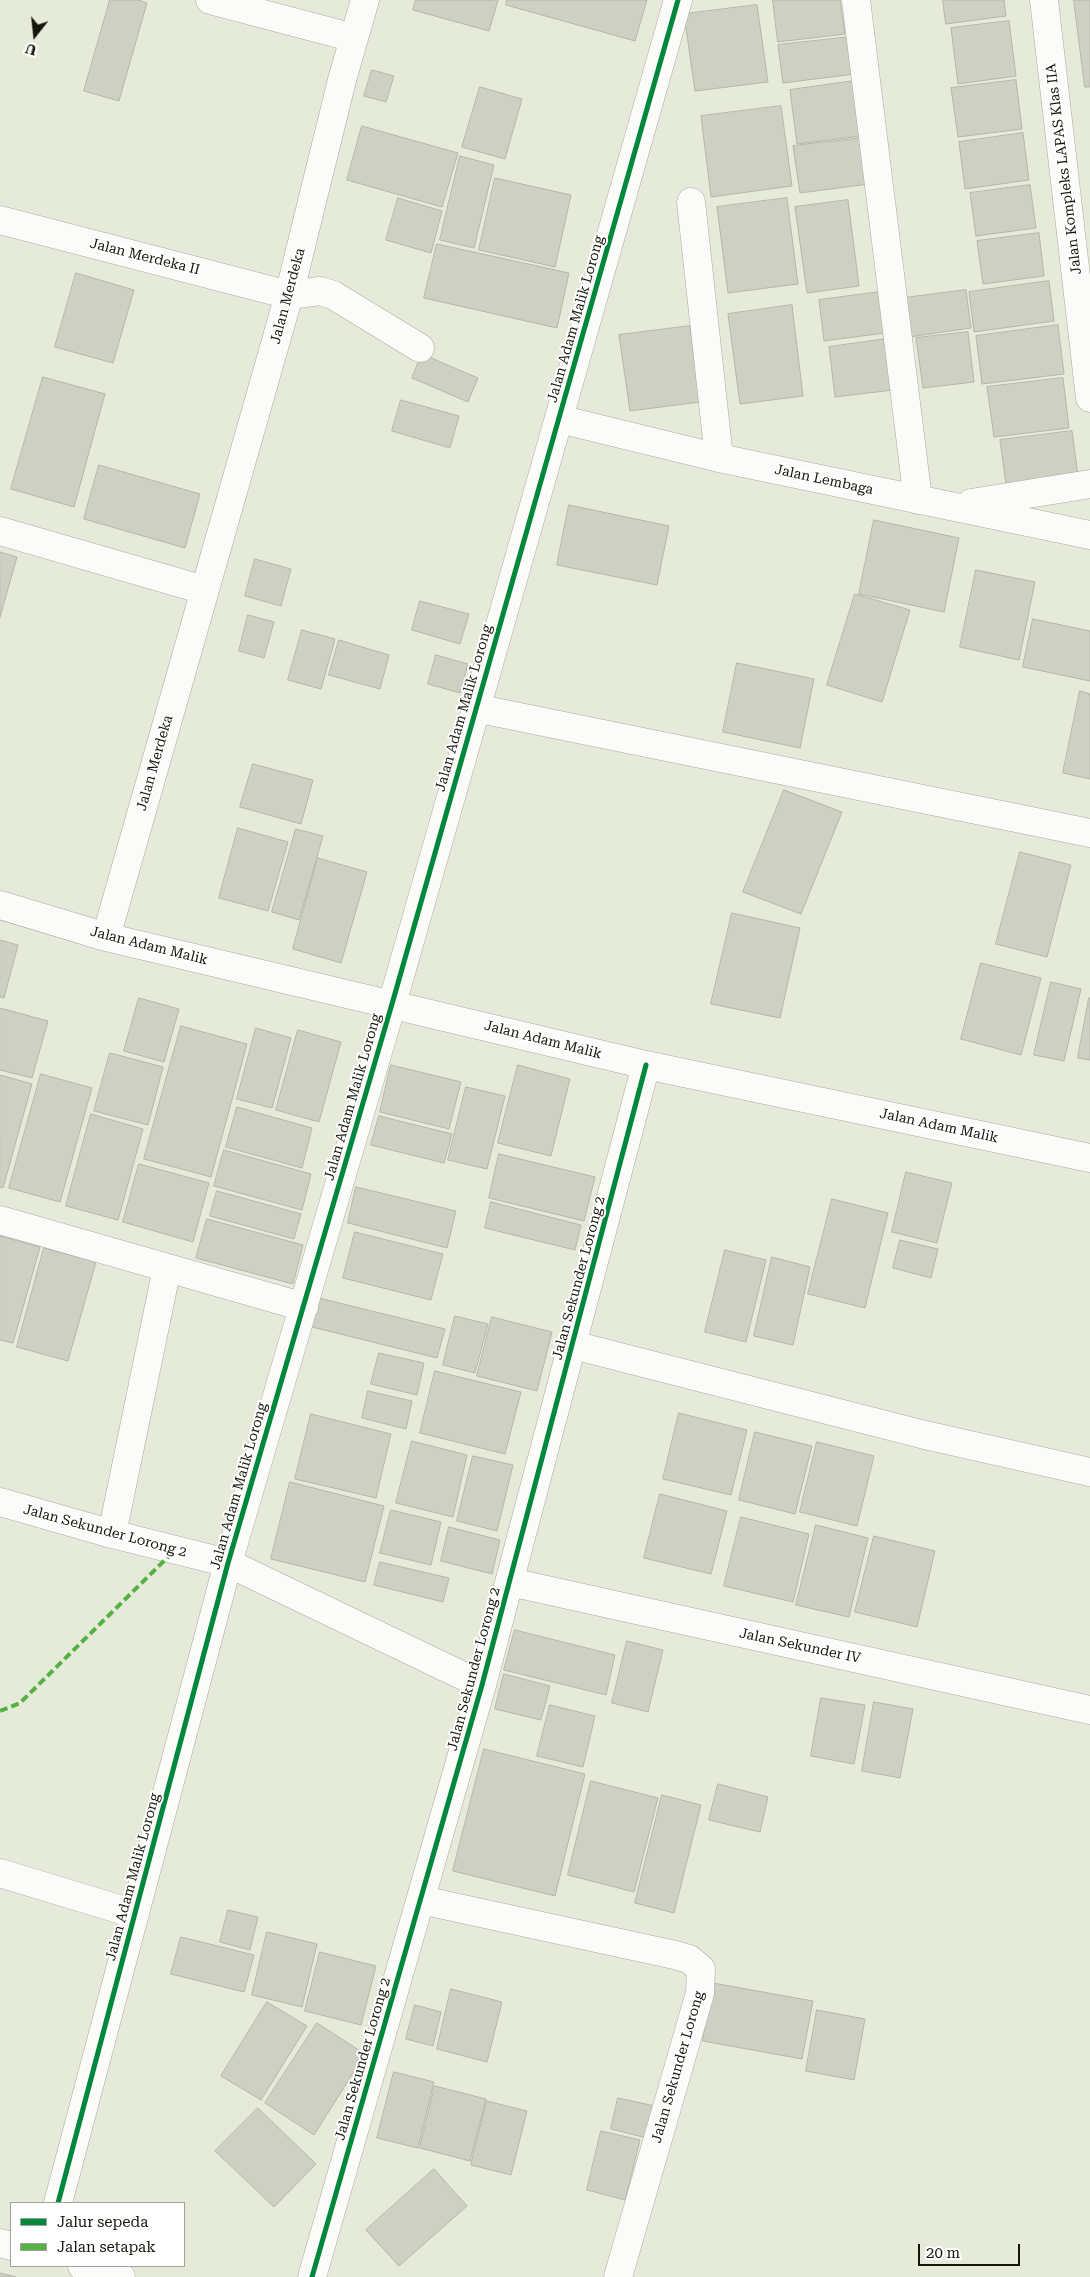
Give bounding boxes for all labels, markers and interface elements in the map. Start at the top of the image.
north arrow [10,10,60,60]
text: U [23,40,38,59]
street label: Jalan Kompleks LAPAS Klas IIA [1043,62,1085,276]
street label: Jalan Adam Malik Lorong [544,234,608,404]
street label: Jalan Merdeka II [88,235,202,279]
street label: Jalan Merdeka [267,246,309,346]
street label: Jalan Lembaga [773,461,875,499]
street label: Jalan Adam Malik Lorong [432,623,496,793]
street label: Jalan Merdeka [133,713,177,813]
street label: Jalan Adam Malik [88,923,210,969]
street label: Jalan Adam Malik Lorong [321,1012,385,1182]
street label: Jalan Adam Malik [482,1017,604,1063]
street label: Jalan Adam Malik [878,1105,1000,1147]
street label: Jalan Sekunder Lorong 2 [549,1194,609,1362]
street label: Jalan Adam Malik Lorong [207,1401,271,1571]
street label: Jalan Sekunder Lorong 2 [21,1501,189,1561]
street label: Jalan Sekunder Lorong 2 [444,1585,504,1753]
street label: Jalan Sekunder IV [738,1625,862,1667]
street label: Jalan Adam Malik Lorong [103,1791,163,1963]
street label: Jalan Sekunder Lorong 2 [332,1976,394,2142]
street label: Jalan Sekunder Lorong [648,1989,708,2145]
legend [10,2202,185,2267]
text: Jalur sepeda [57,2213,148,2231]
scale bar [920,2234,1022,2266]
text: Jalan setapak [57,2238,156,2256]
text: 20 m [926,2244,960,2262]

